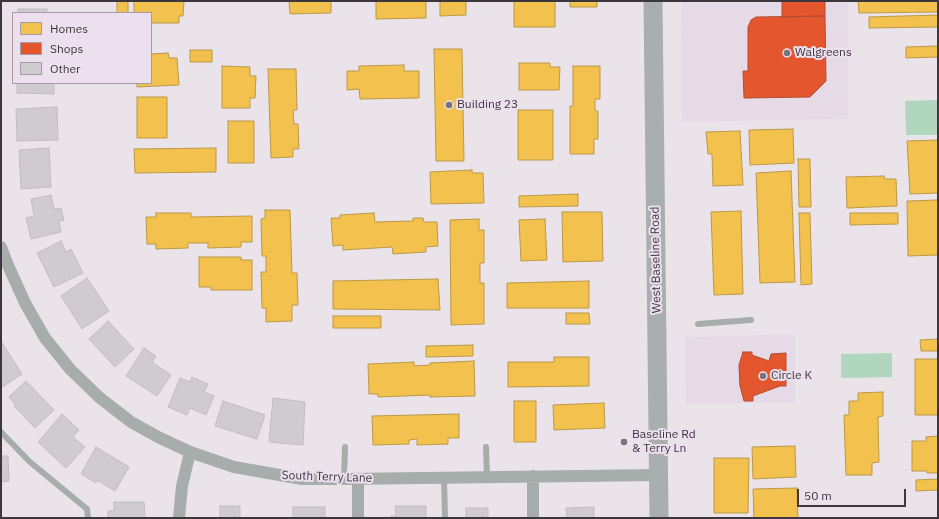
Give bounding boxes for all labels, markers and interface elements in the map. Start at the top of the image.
legend [12,12,152,84]
text: Homes [50,21,88,36]
text: Shops [50,41,83,56]
place label: Walgreens [795,46,852,60]
marker: Walgreens [782,48,792,58]
text: Other [50,61,81,76]
place label: Building 23 [457,98,518,112]
marker: Building 23 [444,100,454,110]
street label: West Baseline Road [648,207,664,313]
place label: Circle K [771,369,812,383]
marker: Circle K [758,371,768,381]
place label: Baseline Rd & Terry Ln [632,428,696,456]
marker: Baseline Rd & Terry Ln [619,437,629,447]
street label: South Terry Lane [281,468,373,486]
scale bar [799,481,908,507]
text: 50 m [804,488,832,503]

